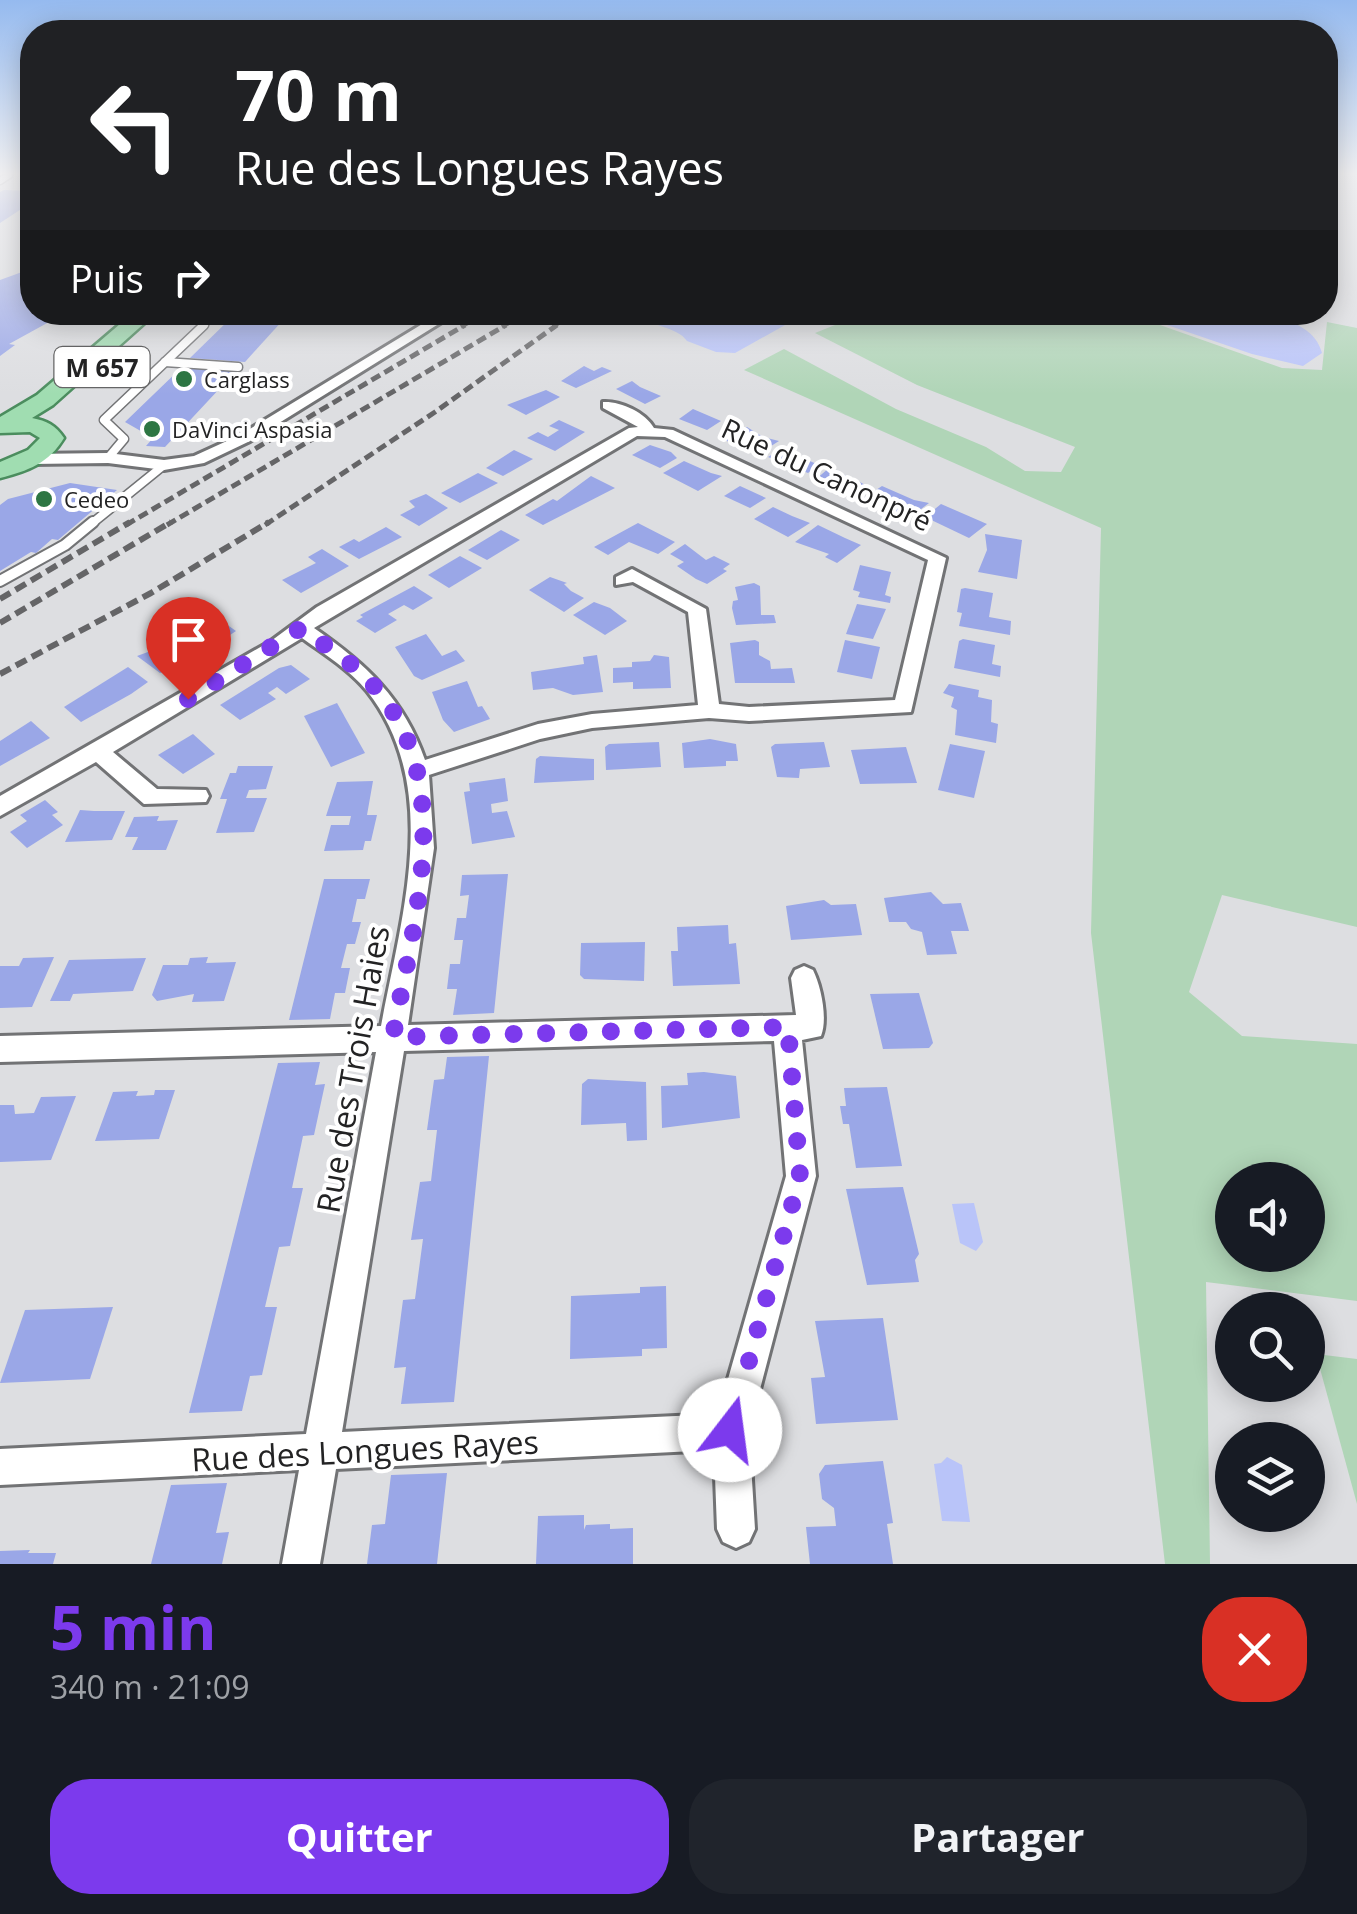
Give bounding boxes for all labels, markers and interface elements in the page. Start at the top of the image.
text: 70 m [235,46,402,142]
icon: left [70,60,200,190]
text: Rue des Longues Rayes [235,137,724,198]
icon: right [164,250,219,305]
text: Puis [70,252,144,304]
road number: M 657 [54,347,150,387]
place label: Carglass [204,364,290,394]
marker: Carglass [173,368,195,390]
street label: Rue du Canonpré [716,409,938,539]
place label: DaVinci Aspasia [172,414,333,444]
marker: DaVinci Aspasia [141,418,163,440]
place label: Cedeo [64,484,129,514]
marker: Cedeo [33,488,55,510]
pin [146,597,231,700]
icon: arrive [161,612,216,667]
street label: Rue des Trois Haies [306,922,398,1216]
map controls [1215,1162,1325,1532]
button: sound [1215,1162,1325,1272]
button: search [1215,1292,1325,1402]
position arrow [678,1378,782,1482]
street label: Rue des Longues Rayes [190,1419,540,1481]
button: layers [1215,1422,1325,1532]
text: 5 min [50,1586,217,1668]
button: close [1202,1597,1307,1702]
text: 340 m · 21:09 [50,1665,249,1708]
button: Quitter [50,1779,669,1894]
button: Partager [689,1779,1307,1894]

